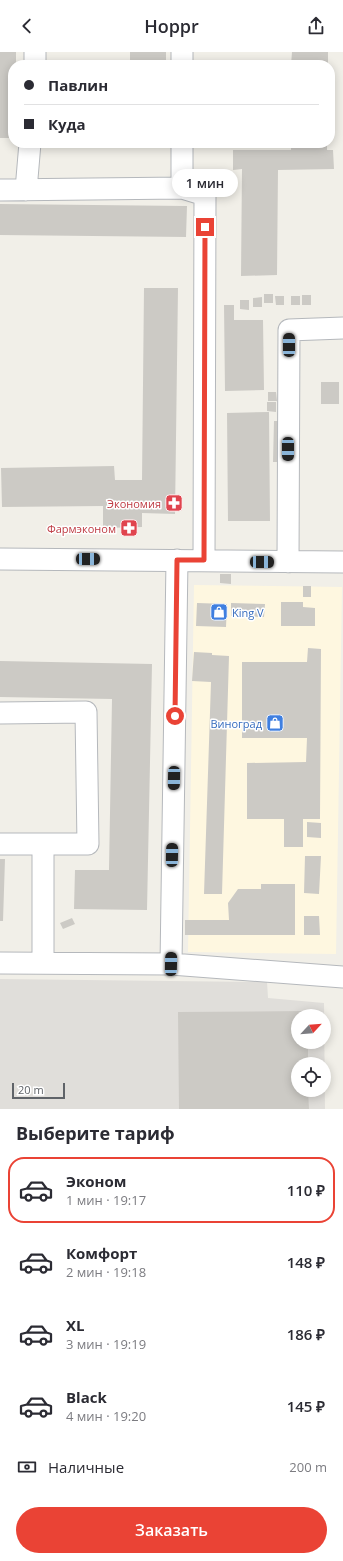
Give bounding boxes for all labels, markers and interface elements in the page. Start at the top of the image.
text: Hoppr [144,14,199,38]
icon: back [16,15,38,37]
icon: share [305,15,327,37]
text: Павлин [48,75,108,95]
text: Куда [48,114,86,134]
callout: 1 мин [172,169,238,197]
text: 1 мин [186,174,224,192]
route end [196,218,214,236]
car [283,333,295,357]
car [282,437,294,461]
pharmacy icon: Экономия [164,493,184,513]
place label: Экономия [107,496,161,511]
pharmacy icon: Фармэконом [119,518,139,538]
place label: Фармэконом [47,521,116,536]
car [76,553,100,565]
car [250,556,274,568]
shop icon: King V [209,602,229,622]
place label: King V [232,605,264,620]
route start [166,707,184,725]
shop icon: Виноград [265,713,285,733]
place label: Виноград [210,716,263,731]
car [168,766,180,790]
car [166,843,178,867]
car [165,952,177,976]
north arrow [291,1009,331,1049]
map controls [291,1009,331,1097]
button: locate [291,1057,331,1097]
scale bar [12,1081,65,1100]
text: 20 m [18,1082,44,1097]
text: Выберите тариф [16,1121,175,1145]
text: Эконом [66,1171,126,1191]
icon: car [18,1172,54,1208]
text: 110 ₽ [287,1180,325,1200]
text: 1 мин · 19:17 [66,1191,146,1209]
text: Комфорт [66,1243,137,1263]
icon: car [18,1244,54,1280]
text: 148 ₽ [287,1252,325,1272]
text: 2 мин · 19:18 [66,1263,146,1281]
text: XL [66,1315,84,1335]
icon: car [18,1316,54,1352]
text: 186 ₽ [287,1324,325,1344]
text: 3 мин · 19:19 [66,1335,146,1353]
text: Black [66,1387,107,1407]
icon: car [18,1388,54,1424]
text: 145 ₽ [287,1396,325,1416]
text: 4 мин · 19:20 [66,1407,146,1425]
icon: cash [16,1456,38,1478]
text: Наличные [48,1457,124,1477]
text: 200 m [289,1458,327,1476]
button: Заказать [16,1507,327,1553]

